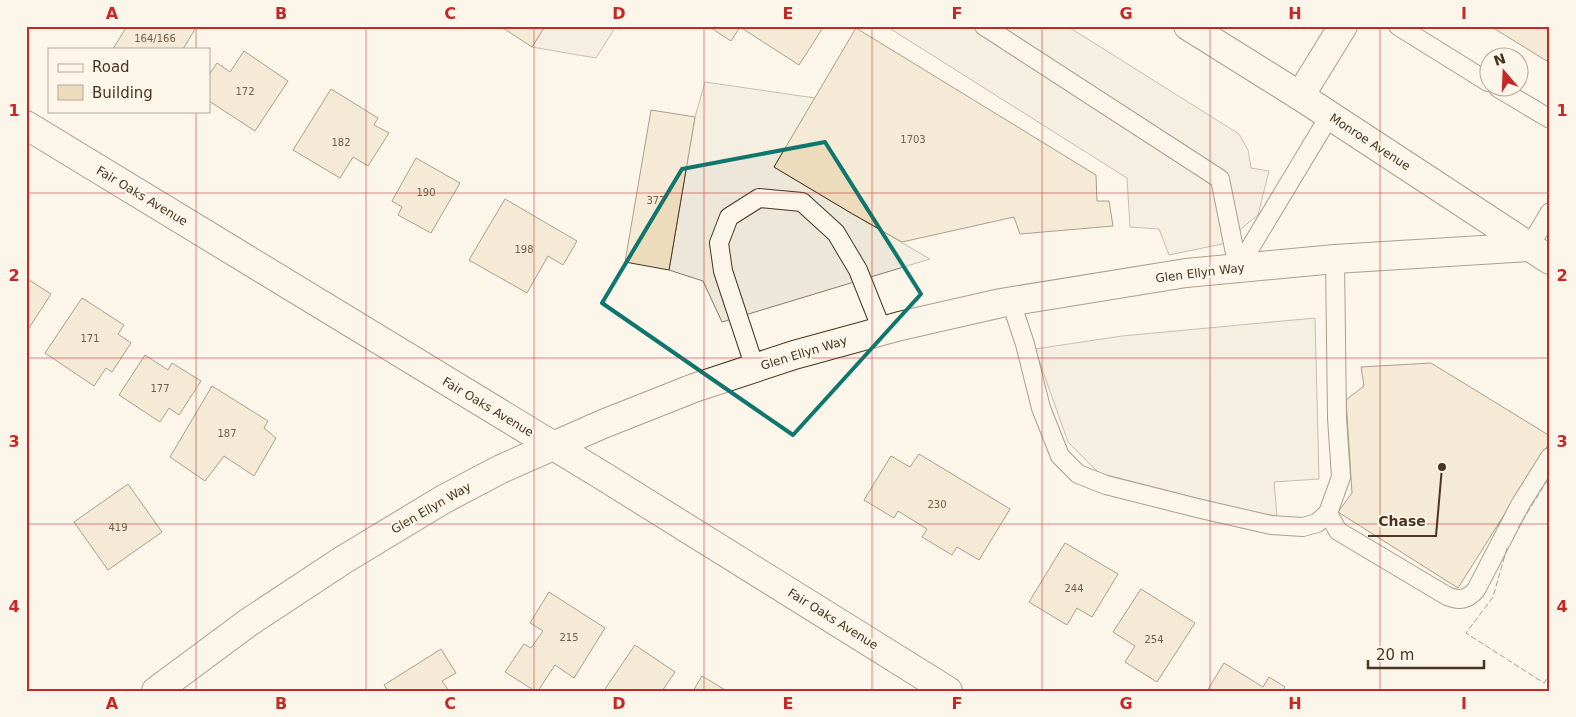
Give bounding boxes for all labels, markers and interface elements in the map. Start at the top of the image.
text: A [106,4,119,23]
text: B [275,4,287,23]
text: C [444,4,456,23]
text: D [612,4,626,23]
text: E [783,4,793,23]
text: F [952,4,962,23]
text: G [1119,4,1133,23]
text: H [1288,4,1302,23]
text: I [1461,4,1467,23]
house number: 164/166 [134,33,176,44]
legend [48,48,210,112]
north arrow [1478,48,1528,98]
text: N [1492,50,1508,69]
text: Road [92,58,130,76]
text: Building [92,84,153,102]
house number: 172 [235,86,255,97]
text: 1 [8,101,20,120]
text: 1 [1556,101,1568,120]
street label: Monroe Avenue [1327,111,1413,173]
house number: 1703 [900,134,926,145]
house number: 182 [331,137,351,148]
street label: Fair Oaks Avenue [94,163,190,229]
house number: 190 [416,187,436,198]
house number: 377 [646,195,666,206]
house number: 198 [514,244,534,255]
street label: Glen Ellyn Way [1155,261,1245,285]
text: 2 [8,266,20,285]
text: 2 [1556,266,1568,285]
house number: 171 [80,333,100,344]
street label: Glen Ellyn Way [759,333,849,373]
street label: Fair Oaks Avenue [440,374,536,440]
house number: 177 [150,383,170,394]
house number: 187 [217,428,237,439]
text: 3 [8,432,20,451]
text: 3 [1556,432,1568,451]
street label: Glen Ellyn Way [389,479,473,537]
house number: 230 [927,499,947,510]
callout: Chase [1368,507,1436,536]
text: Chase [1378,513,1426,529]
house number: 419 [108,522,128,533]
house number: 244 [1064,583,1084,594]
street label: Fair Oaks Avenue [785,586,881,652]
text: 4 [8,597,20,616]
text: 4 [1556,597,1568,616]
house number: 215 [559,632,579,643]
house number: 254 [1144,634,1164,645]
scale bar [1368,637,1485,669]
text: 20 m [1376,646,1414,664]
text: A [106,694,119,713]
text: B [275,694,287,713]
text: C [444,694,456,713]
text: D [612,694,626,713]
text: E [783,694,793,713]
text: F [952,694,962,713]
text: G [1119,694,1133,713]
text: H [1288,694,1302,713]
text: I [1461,694,1467,713]

